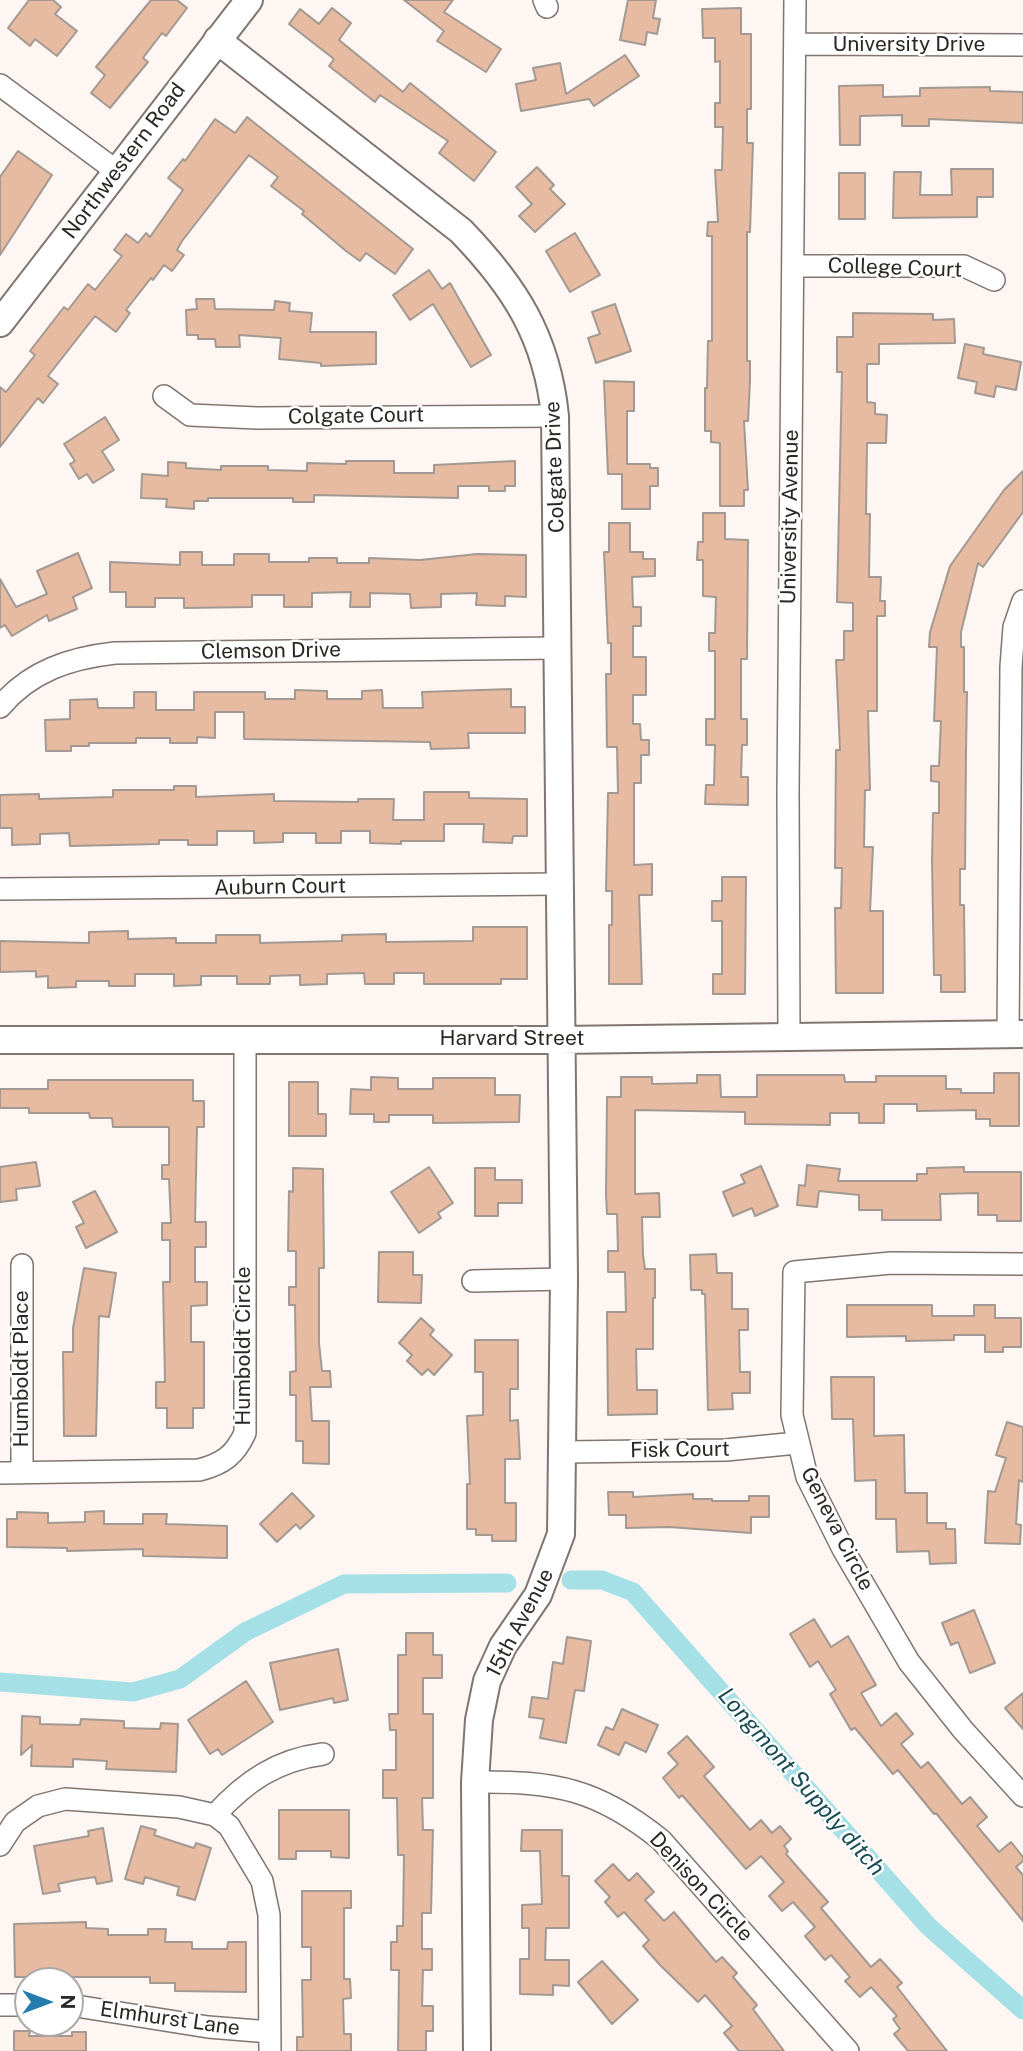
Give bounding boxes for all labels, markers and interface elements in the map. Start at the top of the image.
street label: University Drive [832,32,986,58]
street label: Northwestern Road [57,78,191,244]
street label: College Court [827,253,963,283]
street label: Colgate Drive [540,401,570,533]
street label: Colgate Court [288,402,424,430]
street label: University Avenue [776,429,804,605]
street label: Clemson Drive [201,637,341,665]
street label: Auburn Court [214,873,346,901]
street label: Harvard Street [439,1026,585,1052]
street label: Humboldt Circle [231,1266,257,1426]
street label: Humboldt Place [9,1290,35,1448]
street label: Fisk Court [630,1437,730,1463]
street label: Geneva Circle [795,1463,879,1595]
street label: 15th Avenue [481,1564,559,1682]
water label: Longmont Supply ditch [712,1682,890,1882]
street label: Denison Circle [644,1827,758,1947]
north arrow [14,1967,84,2037]
text: N [57,1995,79,2009]
street label: Elmhurst Lane [99,1997,241,2041]

